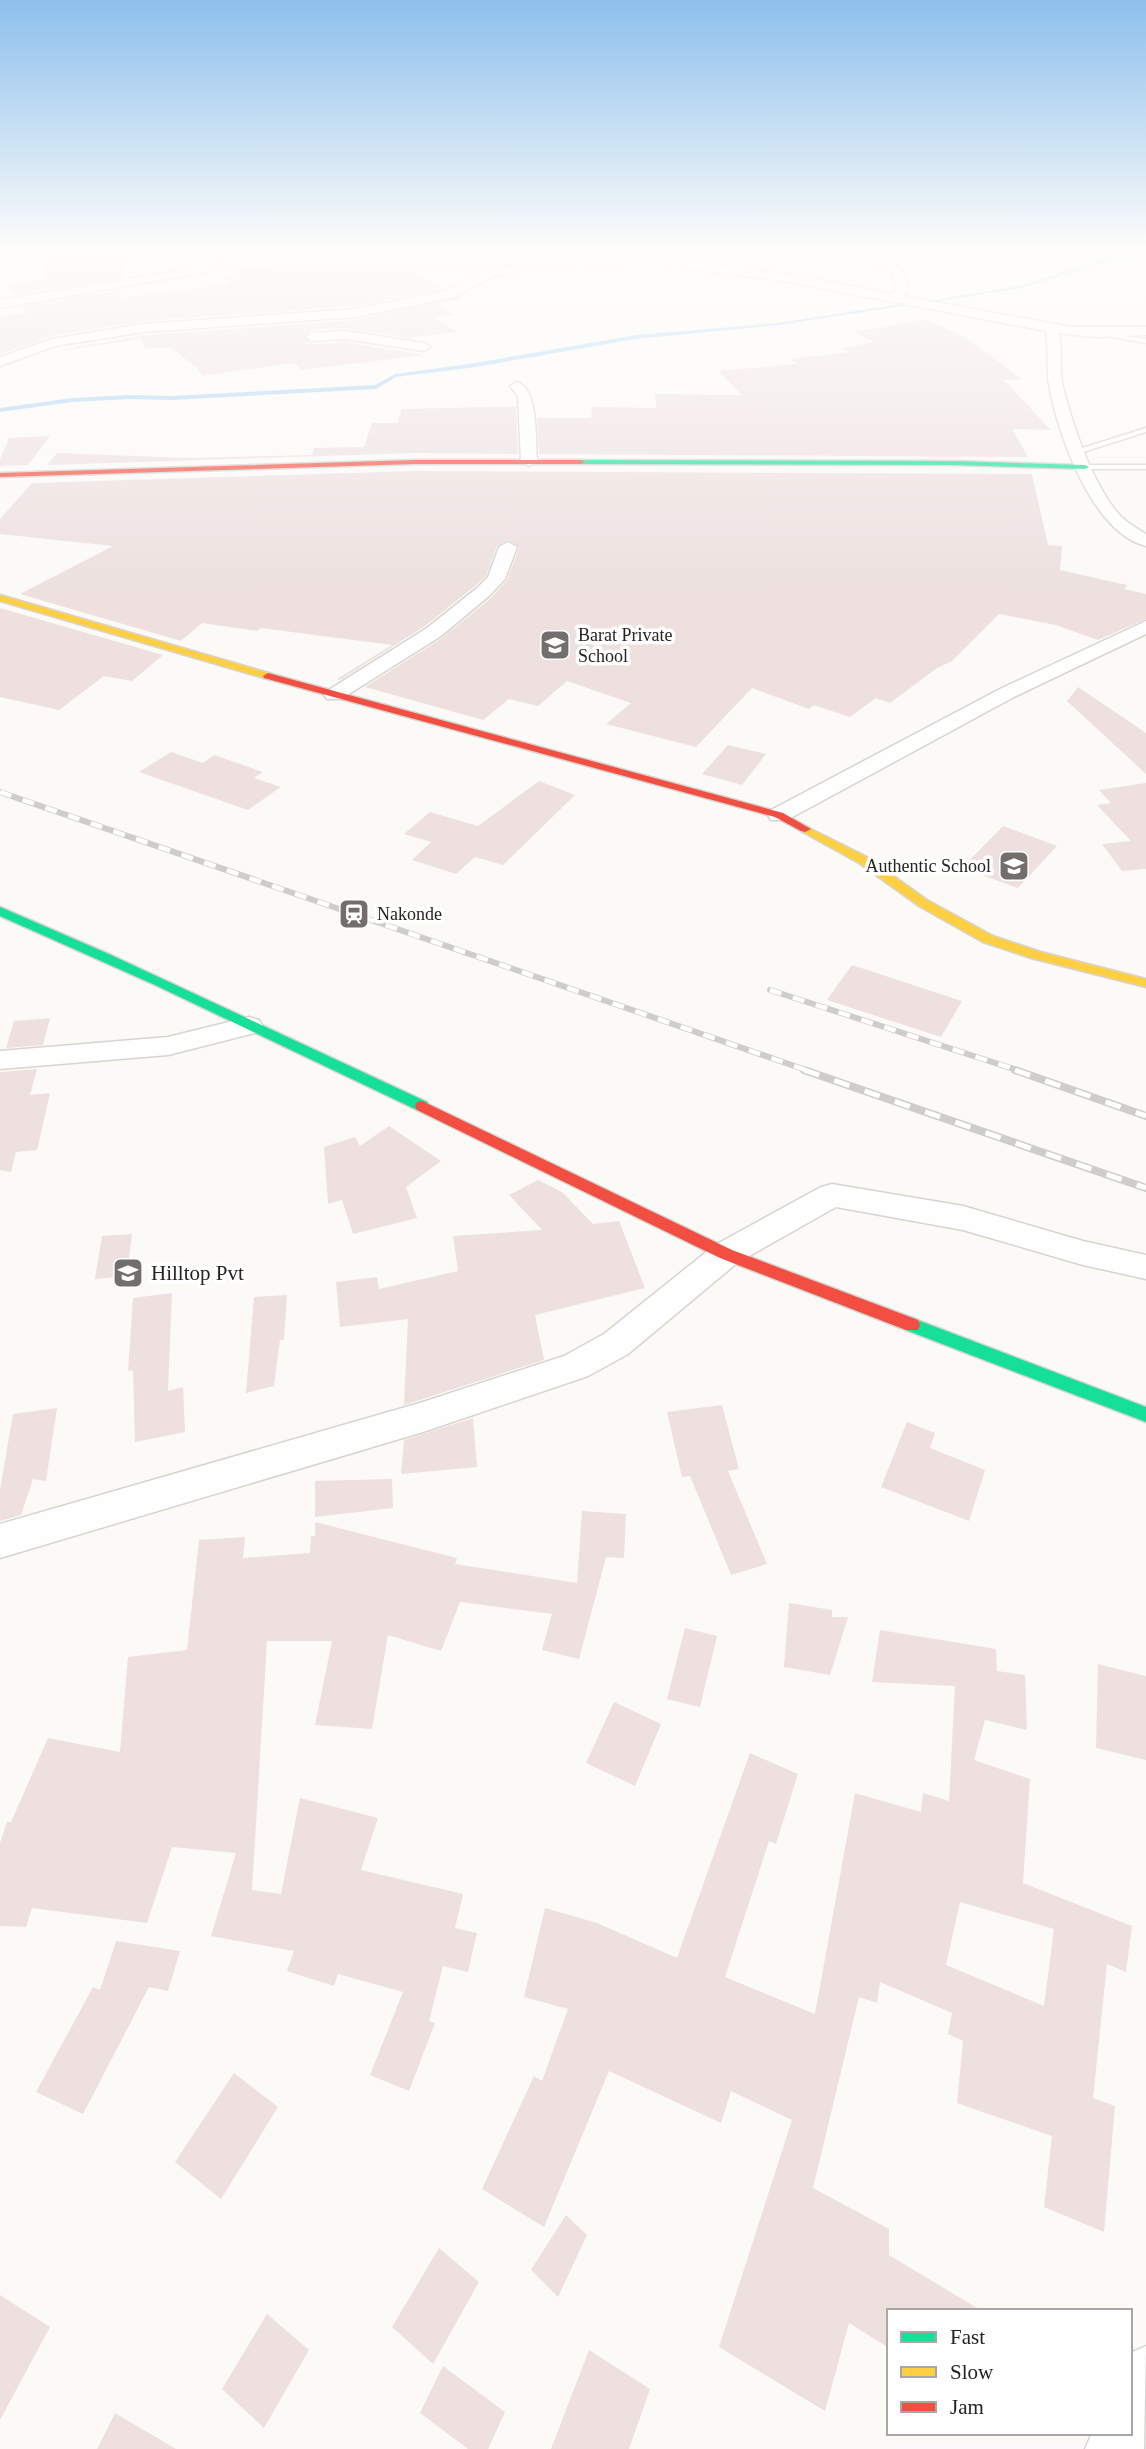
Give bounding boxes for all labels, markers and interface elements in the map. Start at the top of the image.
place label: Barat Private School [578,625,672,666]
school or university icon: Barat Private School [538,628,572,662]
school or university icon: Authentic School [997,849,1031,883]
place label: Authentic School [866,856,991,876]
station icon: Nakonde [337,897,371,931]
place label: Nakonde [377,904,442,924]
school or university icon: Hilltop Pvt [111,1256,145,1290]
place label: Hilltop Pvt [151,1261,244,1285]
legend [887,2309,1132,2435]
text: Fast [950,2325,985,2349]
text: Slow [950,2360,994,2384]
text: Jam [950,2395,984,2419]

